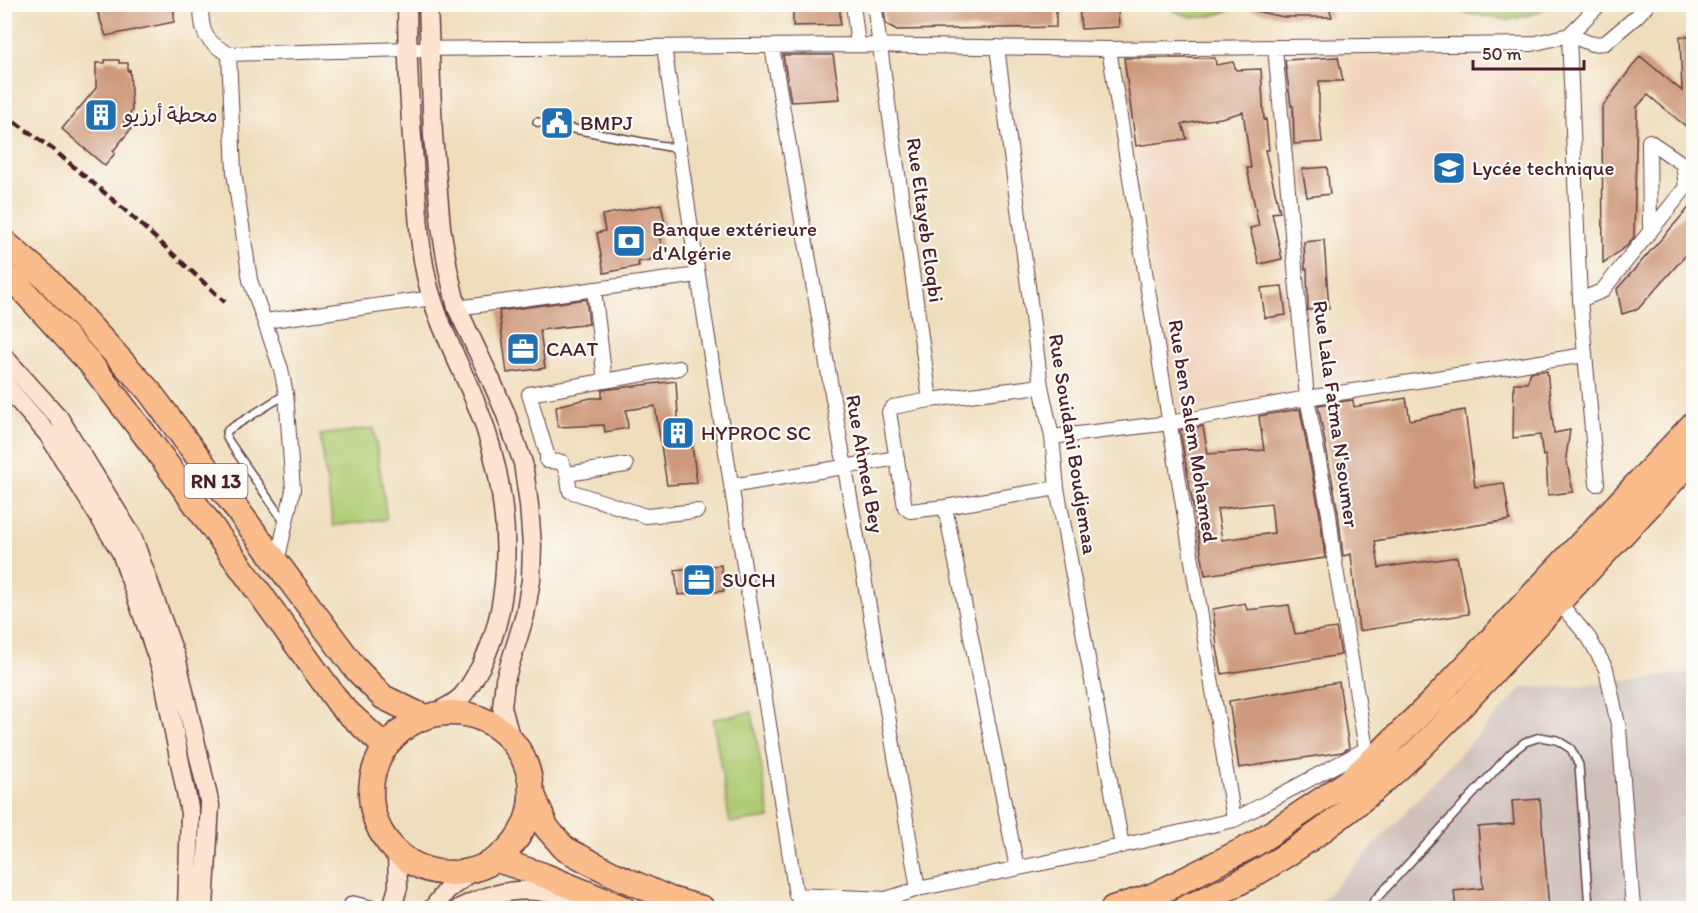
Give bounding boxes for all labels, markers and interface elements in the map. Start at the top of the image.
scale bar [1473,33,1584,71]
text: 50 m [1482,43,1522,65]
building icon: محطة أرزيو [83,97,119,133]
place label: محطة أرزيو [122,102,218,128]
public building icon: BMPJ [539,105,575,141]
place label: BMPJ [580,110,633,135]
street label: Rue Eltayeb Eloqbi [902,136,949,304]
school or university icon: Lycée technique [1431,150,1467,186]
place label: Lycée technique [1472,155,1614,180]
place label: Banque extérieure d'Algérie [652,216,817,265]
bank icon: Banque extérieure d'Algérie [611,223,647,259]
street label: Rue Lala Fatma N'soumer [1308,299,1365,530]
street label: Rue ben Salem Mohamed [1164,318,1224,545]
office icon: CAAT [505,331,541,367]
street label: Rue Souidani Boudjemaa [1044,332,1103,556]
place label: CAAT [546,336,598,361]
street label: Rue Ahmed Bey [841,393,890,535]
building icon: HYPROC SC [660,415,696,451]
place label: HYPROC SC [701,420,811,445]
road number: RN 13 [184,464,248,498]
office icon: SUCH [681,562,717,598]
place label: SUCH [722,567,776,592]

